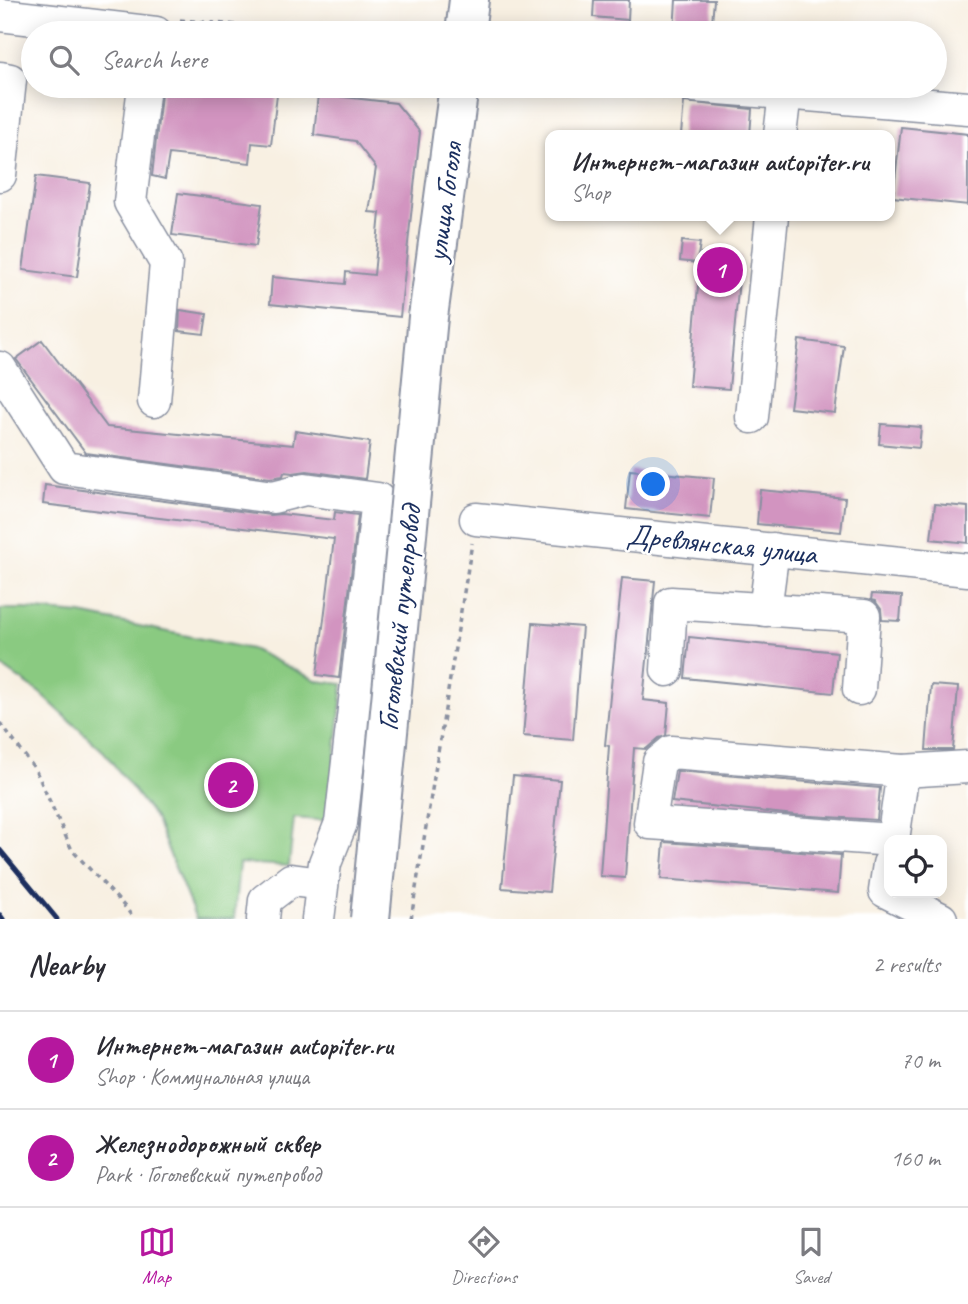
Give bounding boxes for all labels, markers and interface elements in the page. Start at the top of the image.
search box [21,21,947,98]
icon: search [45,41,83,79]
text: Search here [101,43,207,76]
popup [545,130,895,221]
street label: улица Гоголя [417,137,472,266]
text: Интернет-магазин autopiter.ru [571,145,869,178]
text: Shop [571,178,610,207]
pin: 1 [697,244,743,296]
your location [636,467,670,501]
street label: Гоголевский путепровод [368,500,430,733]
street label: Древлянская улица [625,515,821,573]
pin: 2 [208,759,254,811]
map controls [884,835,947,898]
button: locate [884,835,947,898]
text: Nearby [28,946,104,984]
text: 2 results [873,950,940,979]
text: Интернет-магазин autopiter.ru [95,1029,393,1062]
text: 1 [46,1046,56,1075]
text: 70 m [901,1046,940,1075]
text: Shop · Коммунальная улица [95,1062,309,1091]
text: Железнодорожный сквер [95,1127,320,1160]
text: 2 [46,1144,56,1173]
text: 160 m [891,1144,940,1173]
text: Park · Гоголевский путепровод [95,1160,321,1189]
tab: Map [138,1223,176,1289]
tab: Directions [451,1223,517,1289]
tab: Saved [792,1223,830,1289]

